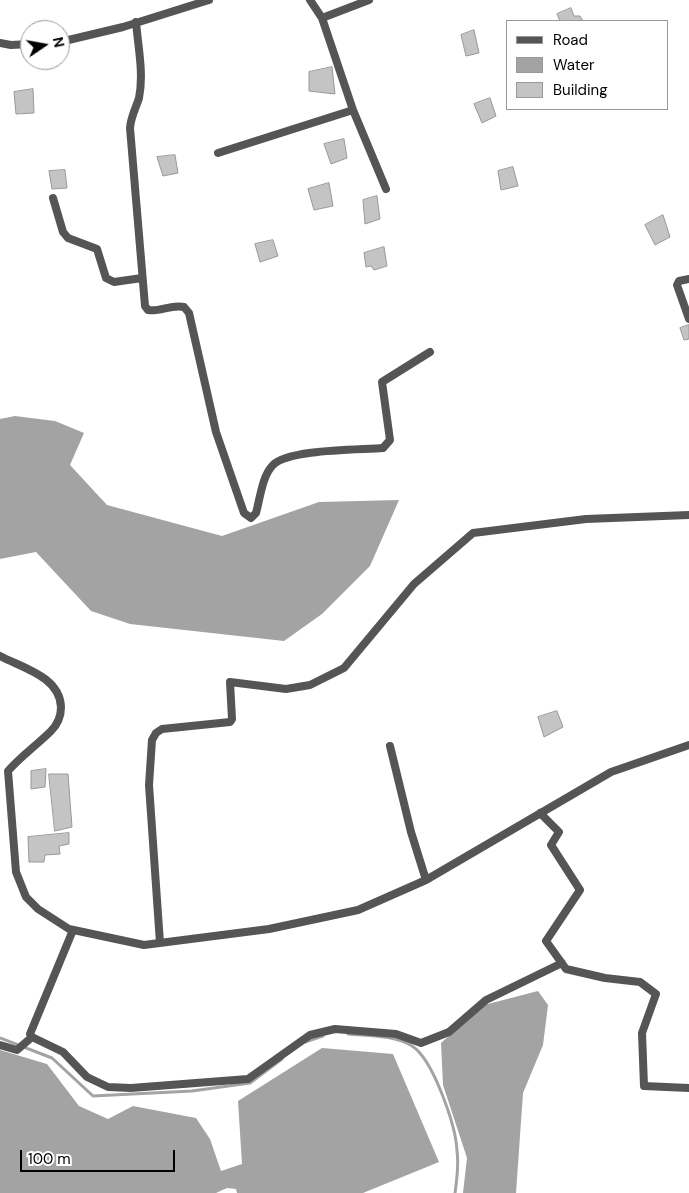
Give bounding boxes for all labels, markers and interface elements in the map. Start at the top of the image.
north arrow [20,20,70,70]
legend [507,20,669,110]
text: Road [553,30,588,50]
text: N [49,35,69,49]
text: Water [553,55,594,75]
text: Building [553,80,608,100]
scale bar [22,1140,178,1172]
text: 100 m [28,1149,71,1169]

